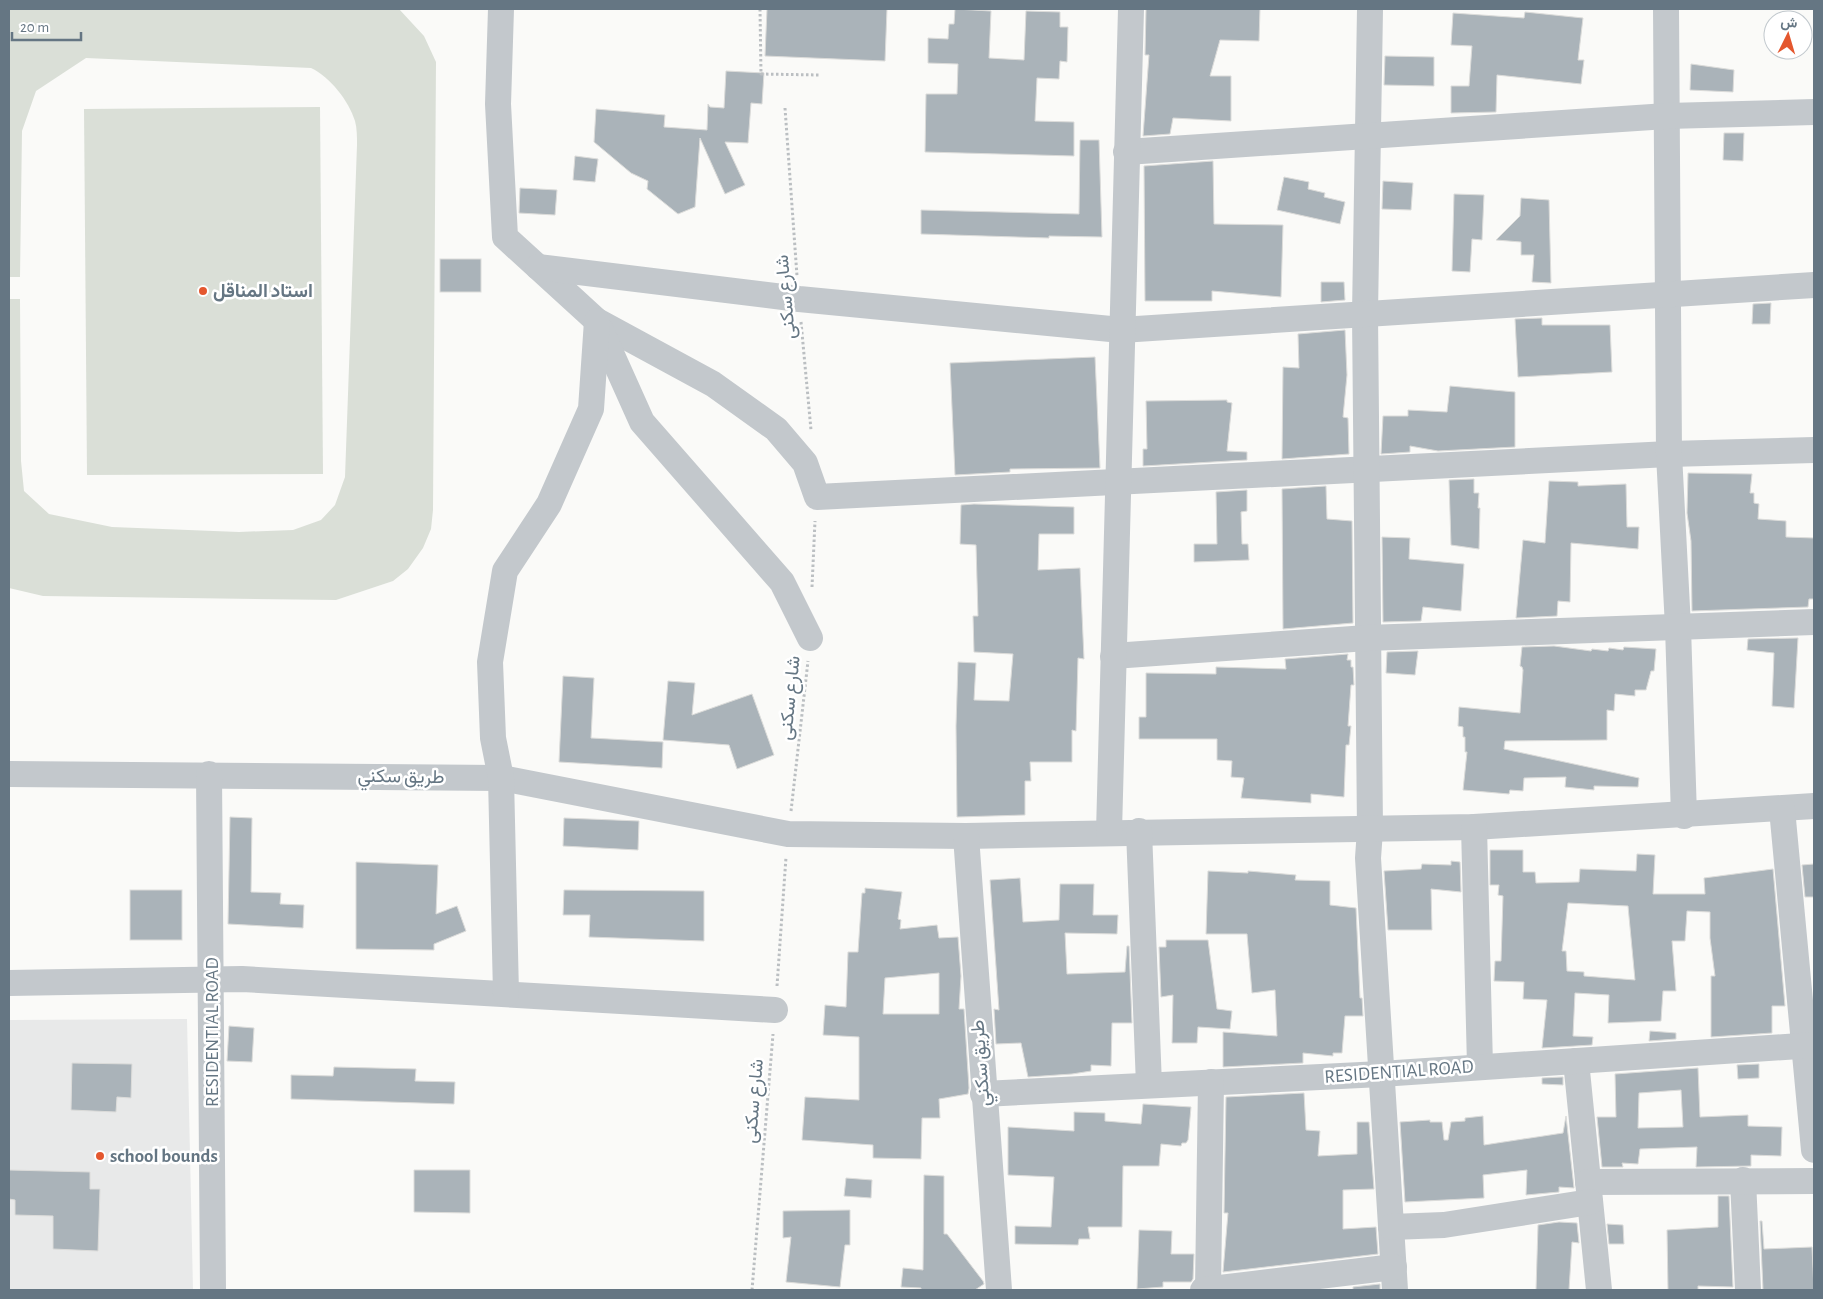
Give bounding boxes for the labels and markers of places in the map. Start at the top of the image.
place label: استاد المناقل [213,282,313,302]
marker: استاد المناقل [197,285,209,297]
place label: school bounds [110,1147,218,1166]
marker: school bounds [94,1150,106,1162]

